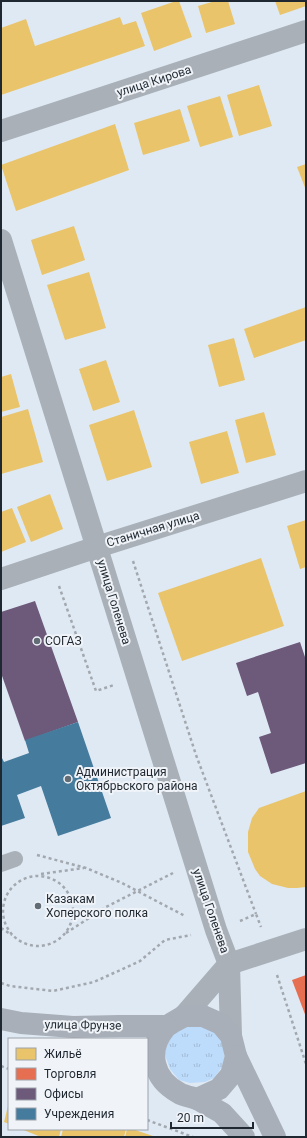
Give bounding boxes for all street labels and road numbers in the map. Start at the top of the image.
street label: улица Кирова [115,62,193,100]
street label: Станичная улица [105,508,201,550]
street label: улица Голенева [94,558,134,646]
street label: улица Голенева [190,867,232,955]
street label: улица Фрунзе [44,1017,122,1033]

